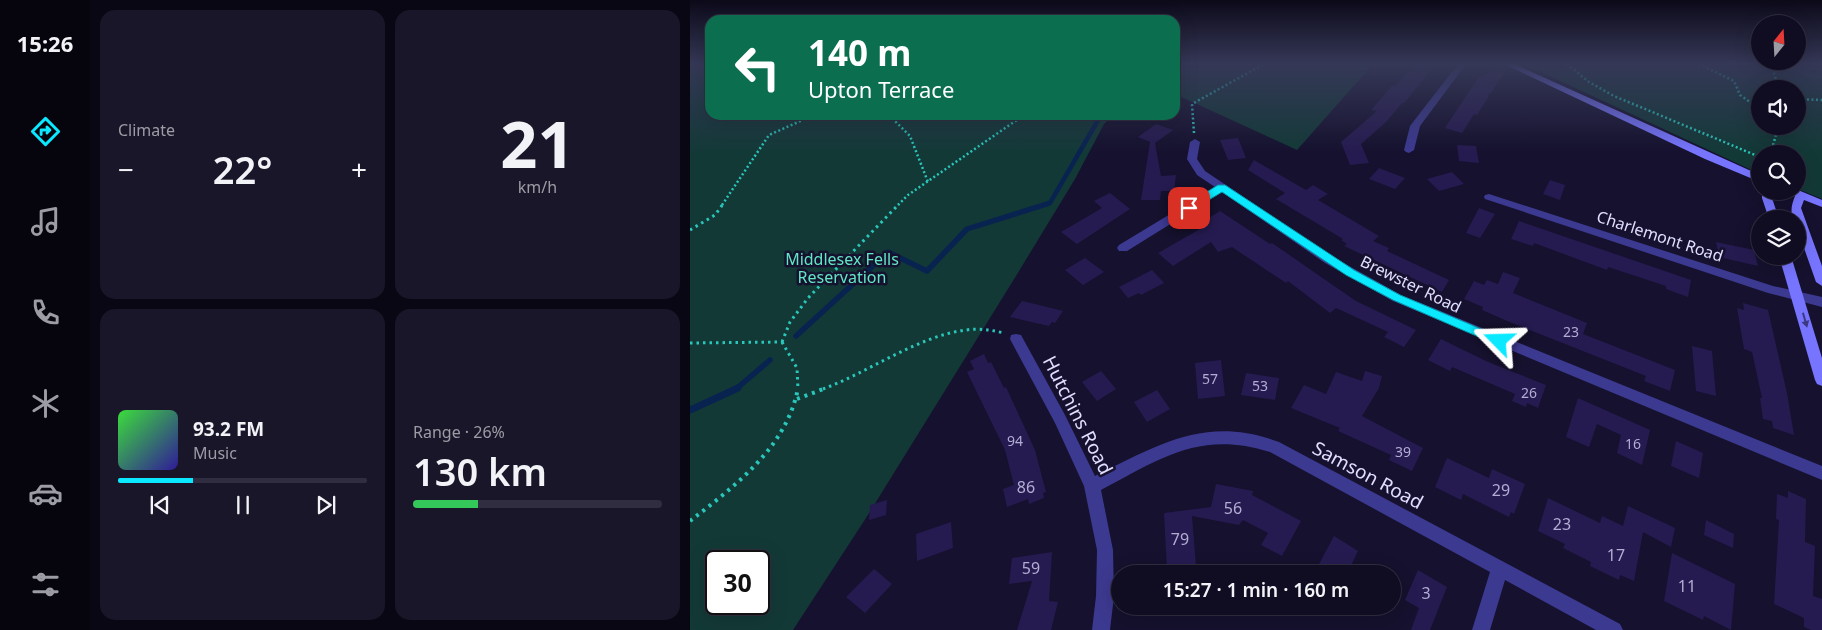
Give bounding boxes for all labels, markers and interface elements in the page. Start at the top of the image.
north arrow [1751,15,1806,70]
map controls [1751,15,1806,265]
text: 15:26 [17,28,73,58]
text: 140 m [808,29,911,76]
icon: left [725,35,790,100]
text: Upton Terrace [808,74,954,104]
button: sound [1751,80,1806,135]
text: 21 [500,99,575,187]
icon: directions [28,114,63,149]
text: Climate [118,119,175,141]
text: 22° [213,143,272,195]
button: search [1751,145,1806,200]
text: − [118,150,134,188]
text: + [351,150,367,188]
text: km/h [518,176,557,198]
pin [1168,187,1210,229]
icon: arrive [1175,194,1203,222]
icon: music [28,204,63,239]
street label: Charlemont Road [1594,205,1726,267]
button: layers [1751,210,1806,265]
park label: Middlesex Fells Reservation [785,248,899,288]
street label: Brewster Road [1357,250,1465,318]
icon: phone [28,295,63,330]
one-way arrow [1801,312,1809,327]
position arrow [1472,314,1524,366]
house number: 23 [1563,322,1579,341]
street label: Hutchins Road [1037,351,1119,479]
house number: 57 [1202,369,1218,388]
house number: 53 [1252,376,1268,395]
house number: 26 [1521,383,1537,402]
icon: climate [28,386,63,421]
text: 93.2 FM [193,416,264,442]
text: Range · 26% [413,421,505,443]
house number: 94 [1007,431,1023,450]
house number: 16 [1625,434,1641,453]
street label: Samson Road [1308,435,1428,515]
text: Music [193,442,237,464]
house number: 39 [1395,442,1411,461]
text: 130 km [413,445,547,497]
icon: car [28,476,63,511]
house number: 86 [1017,476,1035,498]
house number: 29 [1492,479,1510,501]
icon: previous [146,491,174,519]
icon: pause [229,491,257,519]
icon: next [312,491,340,519]
house number: 56 [1224,497,1242,519]
house number: 23 [1553,513,1571,535]
house number: 79 [1171,528,1189,550]
house number: 17 [1607,544,1625,566]
speed limit sign: 30 [705,550,770,615]
house number: 59 [1022,557,1040,579]
icon: filters [28,567,63,602]
house number: 11 [1678,575,1696,597]
text: 15:27 · 1 min · 160 m [1163,577,1349,603]
house number: 3 [1421,582,1431,604]

